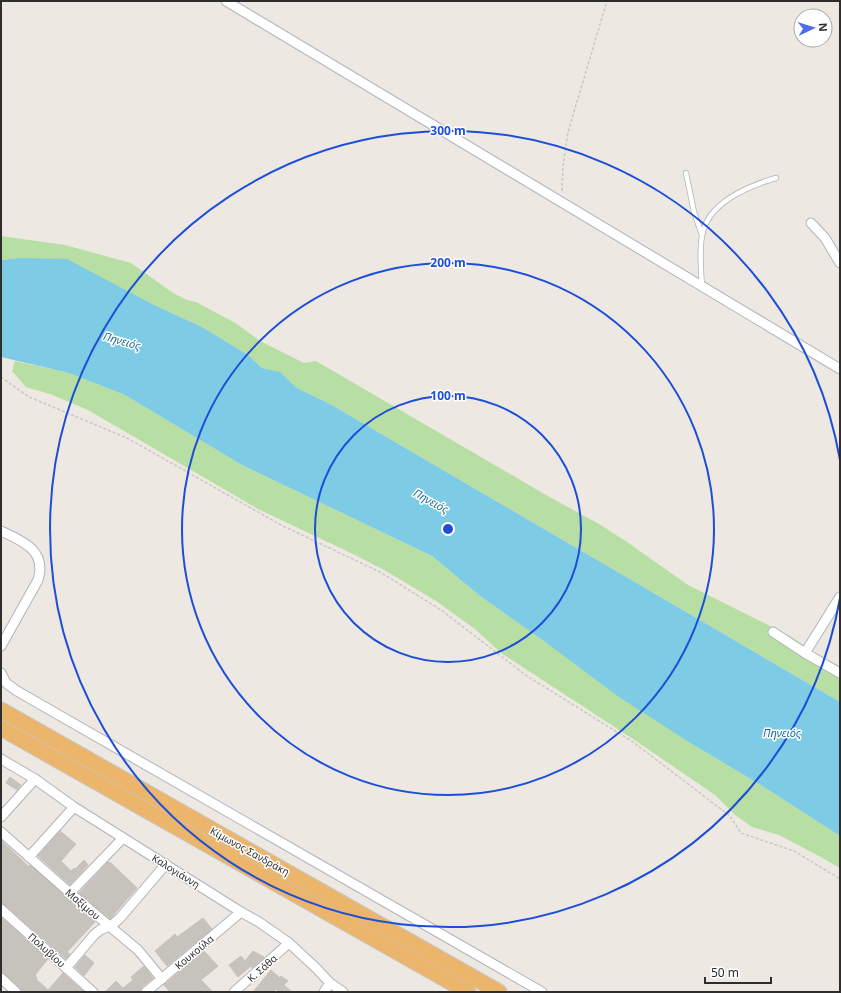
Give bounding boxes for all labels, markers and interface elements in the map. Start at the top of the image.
north arrow [793,8,833,48]
text: N [816,22,831,32]
text: 300 m [430,122,466,139]
text: 200 m [430,254,466,271]
water label: Πηνειός [102,328,143,353]
text: 100 m [430,387,466,404]
water label: Πηνειός [411,485,452,517]
centre of rings [441,522,455,536]
water label: Πηνειός [763,725,802,740]
street label: Κίμωνος Σανδράκη [208,823,292,879]
street label: Καλογιάννη [149,851,203,891]
street label: Μαξίμου [63,885,103,923]
street label: Πολυβίου [25,930,69,970]
street label: Κουκούλα [172,931,217,972]
street label: Κ. Σάθα [244,951,281,985]
scale bar [705,959,771,985]
text: 50 m [711,964,739,981]

